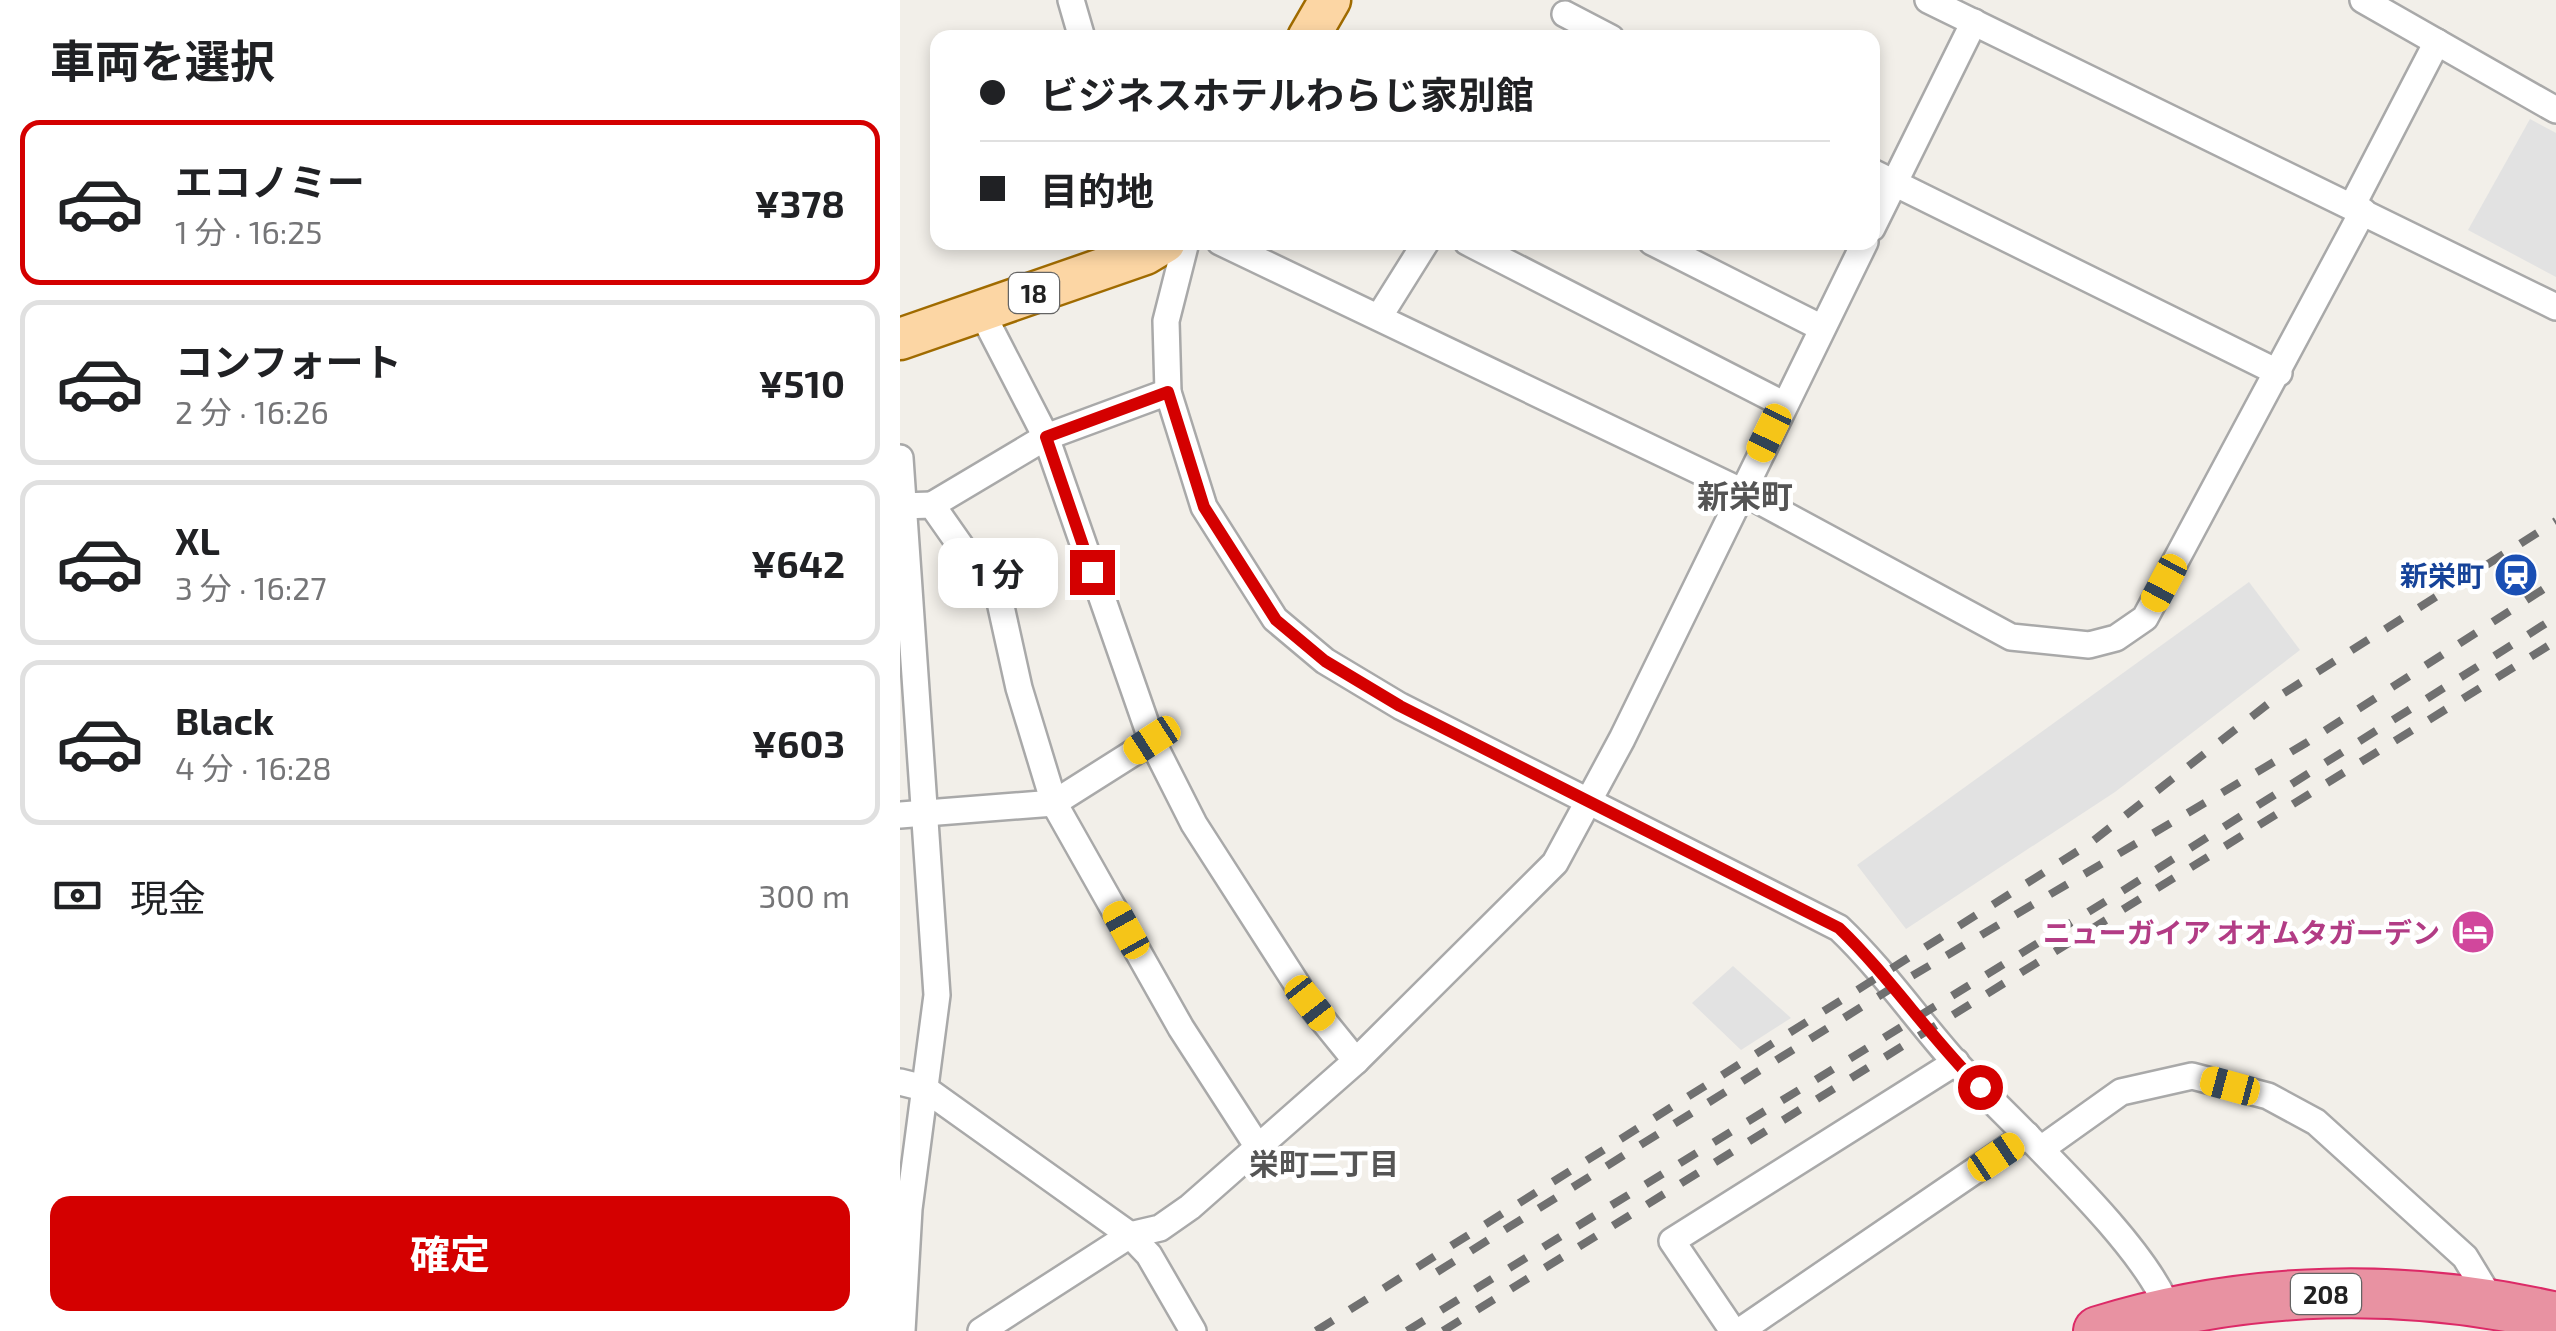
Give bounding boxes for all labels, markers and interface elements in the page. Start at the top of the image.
text: 車両を選択 [50,33,275,87]
text: ビジネスホテルわらじ家別館 [1040,71,1534,117]
icon: car [55,158,145,248]
text: エコノミー [175,158,365,204]
text: 目的地 [1040,167,1154,213]
text: ¥378 [754,180,845,226]
text: 1 分 · 16:25 [175,212,322,250]
road number: 18 [1009,273,1059,313]
icon: car [55,338,145,428]
text: コンフォート [175,338,402,384]
text: ¥510 [758,360,845,406]
text: 2 分 · 16:26 [175,392,329,430]
car [1742,399,1796,467]
district label: 新栄町 [1697,476,1793,514]
text: XL [175,517,220,563]
icon: car [55,518,145,608]
callout: 1 分 [937,537,1057,607]
text: ¥642 [751,540,845,586]
car [2137,549,2191,617]
route end [1070,550,1115,595]
station icon: 新栄町 [2493,552,2539,598]
text: 1 分 [972,554,1024,592]
place label: 新栄町 [2400,558,2484,592]
text: 3 分 · 16:27 [175,568,327,606]
text: Black [175,697,274,743]
icon: car [55,698,145,788]
car [1119,711,1185,769]
text: ¥603 [752,720,845,766]
text: 4 分 · 16:28 [175,748,332,786]
icon: cash [50,868,105,923]
text: 現金 [130,874,206,920]
text: 300 m [758,876,850,914]
car [1098,896,1154,964]
hotel icon: ニューガイア オオムタガーデン [2450,909,2496,955]
place label: ニューガイア オオムタガーデン [2043,915,2440,949]
car [1280,970,1340,1036]
car [2197,1064,2263,1108]
route start [1958,1065,2003,1110]
car [1963,1128,2029,1186]
district label: 栄町二丁目 [1249,1145,1399,1181]
button: 確定 [50,1196,850,1311]
road number: 208 [2291,1274,2361,1314]

